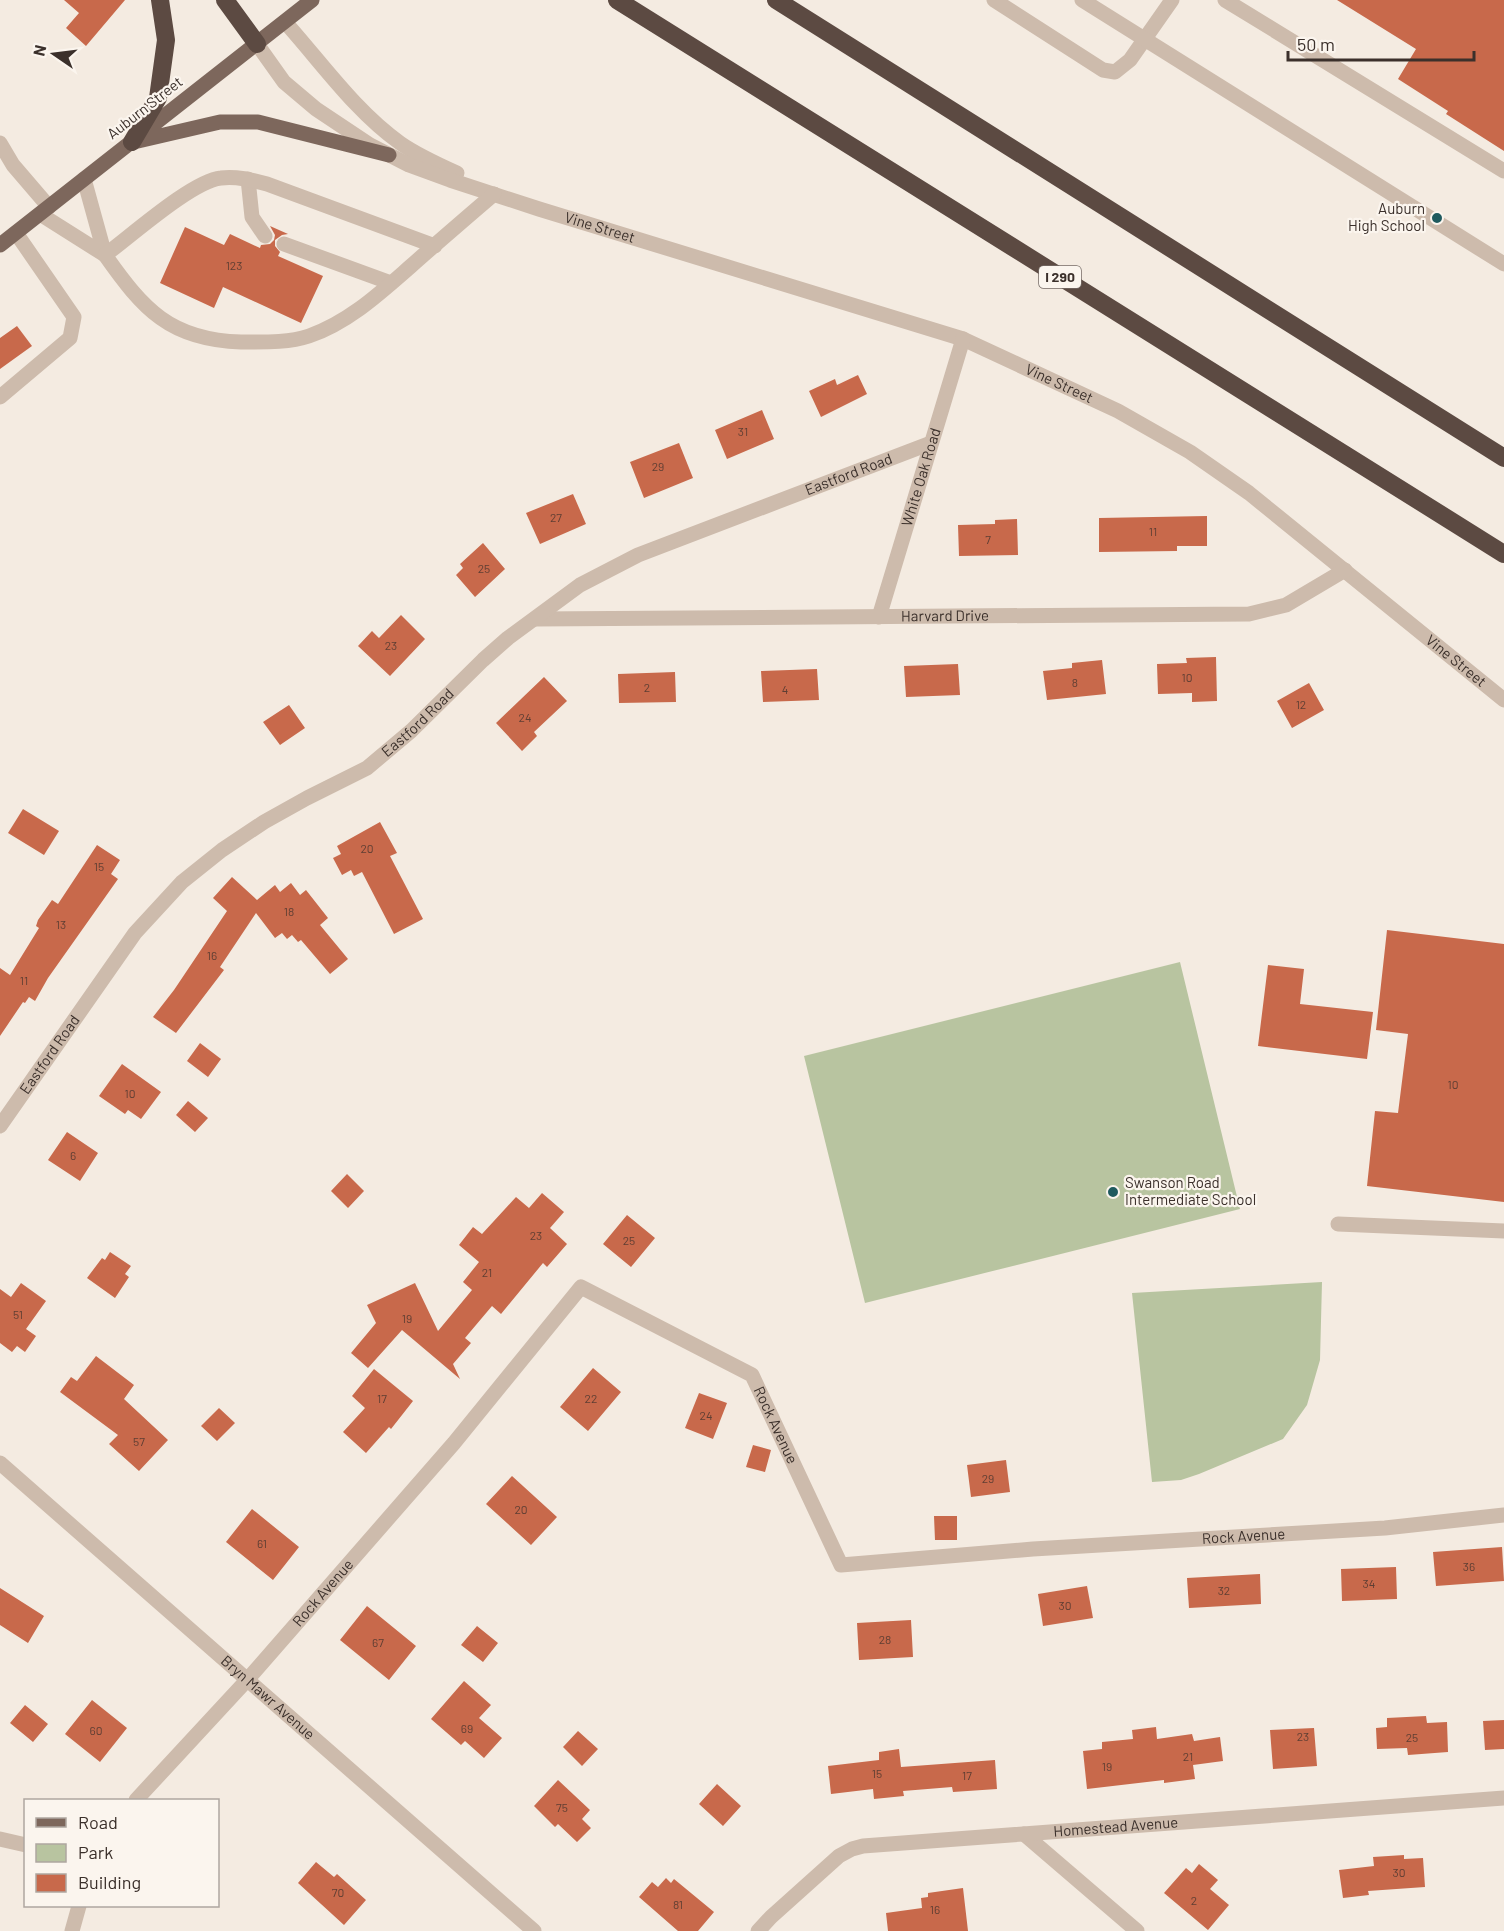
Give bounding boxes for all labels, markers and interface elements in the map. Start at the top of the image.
north arrow [24,24,84,84]
scale bar [1288,24,1474,62]
text: 50 m [1297,33,1335,55]
text: N [28,43,49,58]
street label: Auburn Street [103,72,186,142]
place label: Auburn High School [1348,199,1425,234]
street label: Vine Street [563,207,637,246]
marker: Auburn High School [1430,211,1444,225]
house number: 123 [226,258,242,272]
road number: I 290 [1039,266,1081,288]
street label: Vine Street [1023,359,1096,406]
house number: 31 [738,424,748,438]
street label: White Oak Road [897,426,944,528]
street label: Eastford Road [802,449,894,498]
house number: 29 [652,459,664,473]
house number: 27 [550,510,562,524]
house number: 11 [1149,524,1157,538]
house number: 7 [985,532,991,546]
house number: 25 [478,561,490,575]
street label: Harvard Drive [901,606,989,624]
street label: Vine Street [1423,630,1490,690]
house number: 23 [385,638,397,652]
house number: 10 [1182,670,1192,684]
house number: 8 [1072,675,1078,689]
house number: 2 [644,680,650,694]
house number: 4 [782,682,788,696]
street label: Eastford Road [377,684,457,760]
house number: 12 [1296,697,1306,711]
house number: 24 [518,710,532,724]
house number: 20 [360,841,374,855]
house number: 15 [94,859,104,873]
house number: 18 [284,904,294,918]
house number: 13 [56,917,66,931]
house number: 16 [207,948,217,962]
house number: 11 [20,973,28,987]
street label: Eastford Road [15,1011,83,1097]
house number: 10 [1448,1077,1458,1091]
house number: 10 [125,1086,135,1100]
house number: 6 [70,1148,76,1162]
place label: Swanson Road Intermediate School [1125,1173,1256,1208]
marker: Swanson Road Intermediate School [1106,1185,1120,1199]
house number: 23 [530,1228,542,1242]
house number: 25 [623,1233,635,1247]
house number: 21 [482,1265,492,1279]
house number: 51 [13,1307,23,1321]
house number: 19 [402,1311,412,1325]
street label: Rock Avenue [751,1383,802,1466]
house number: 17 [377,1391,387,1405]
house number: 22 [585,1391,597,1405]
house number: 24 [699,1408,713,1422]
house number: 57 [133,1434,145,1448]
house number: 29 [982,1471,994,1485]
house number: 20 [514,1502,528,1516]
street label: Rock Avenue [1201,1524,1286,1547]
house number: 61 [257,1536,267,1550]
street label: Rock Avenue [288,1555,356,1630]
house number: 36 [1463,1559,1475,1573]
house number: 34 [1363,1576,1375,1590]
house number: 32 [1218,1583,1230,1597]
house number: 30 [1059,1598,1071,1612]
house number: 28 [879,1632,891,1646]
house number: 67 [372,1635,384,1649]
street label: Bryn Mawr Avenue [218,1651,319,1743]
house number: 69 [461,1721,473,1735]
house number: 60 [90,1723,102,1737]
house number: 23 [1297,1729,1309,1743]
house number: 25 [1406,1730,1418,1744]
house number: 21 [1183,1749,1193,1763]
house number: 19 [1102,1759,1112,1773]
house number: 15 [872,1766,882,1780]
house number: 17 [962,1768,972,1782]
legend [24,1799,219,1907]
house number: 75 [556,1800,568,1814]
text: Road [78,1811,118,1833]
street label: Homestead Avenue [1053,1812,1179,1840]
text: Park [78,1841,113,1863]
house number: 30 [1393,1865,1405,1879]
text: Building [78,1871,141,1893]
house number: 70 [332,1885,344,1899]
house number: 2 [1191,1893,1197,1907]
house number: 81 [673,1897,683,1911]
house number: 16 [930,1902,940,1916]

